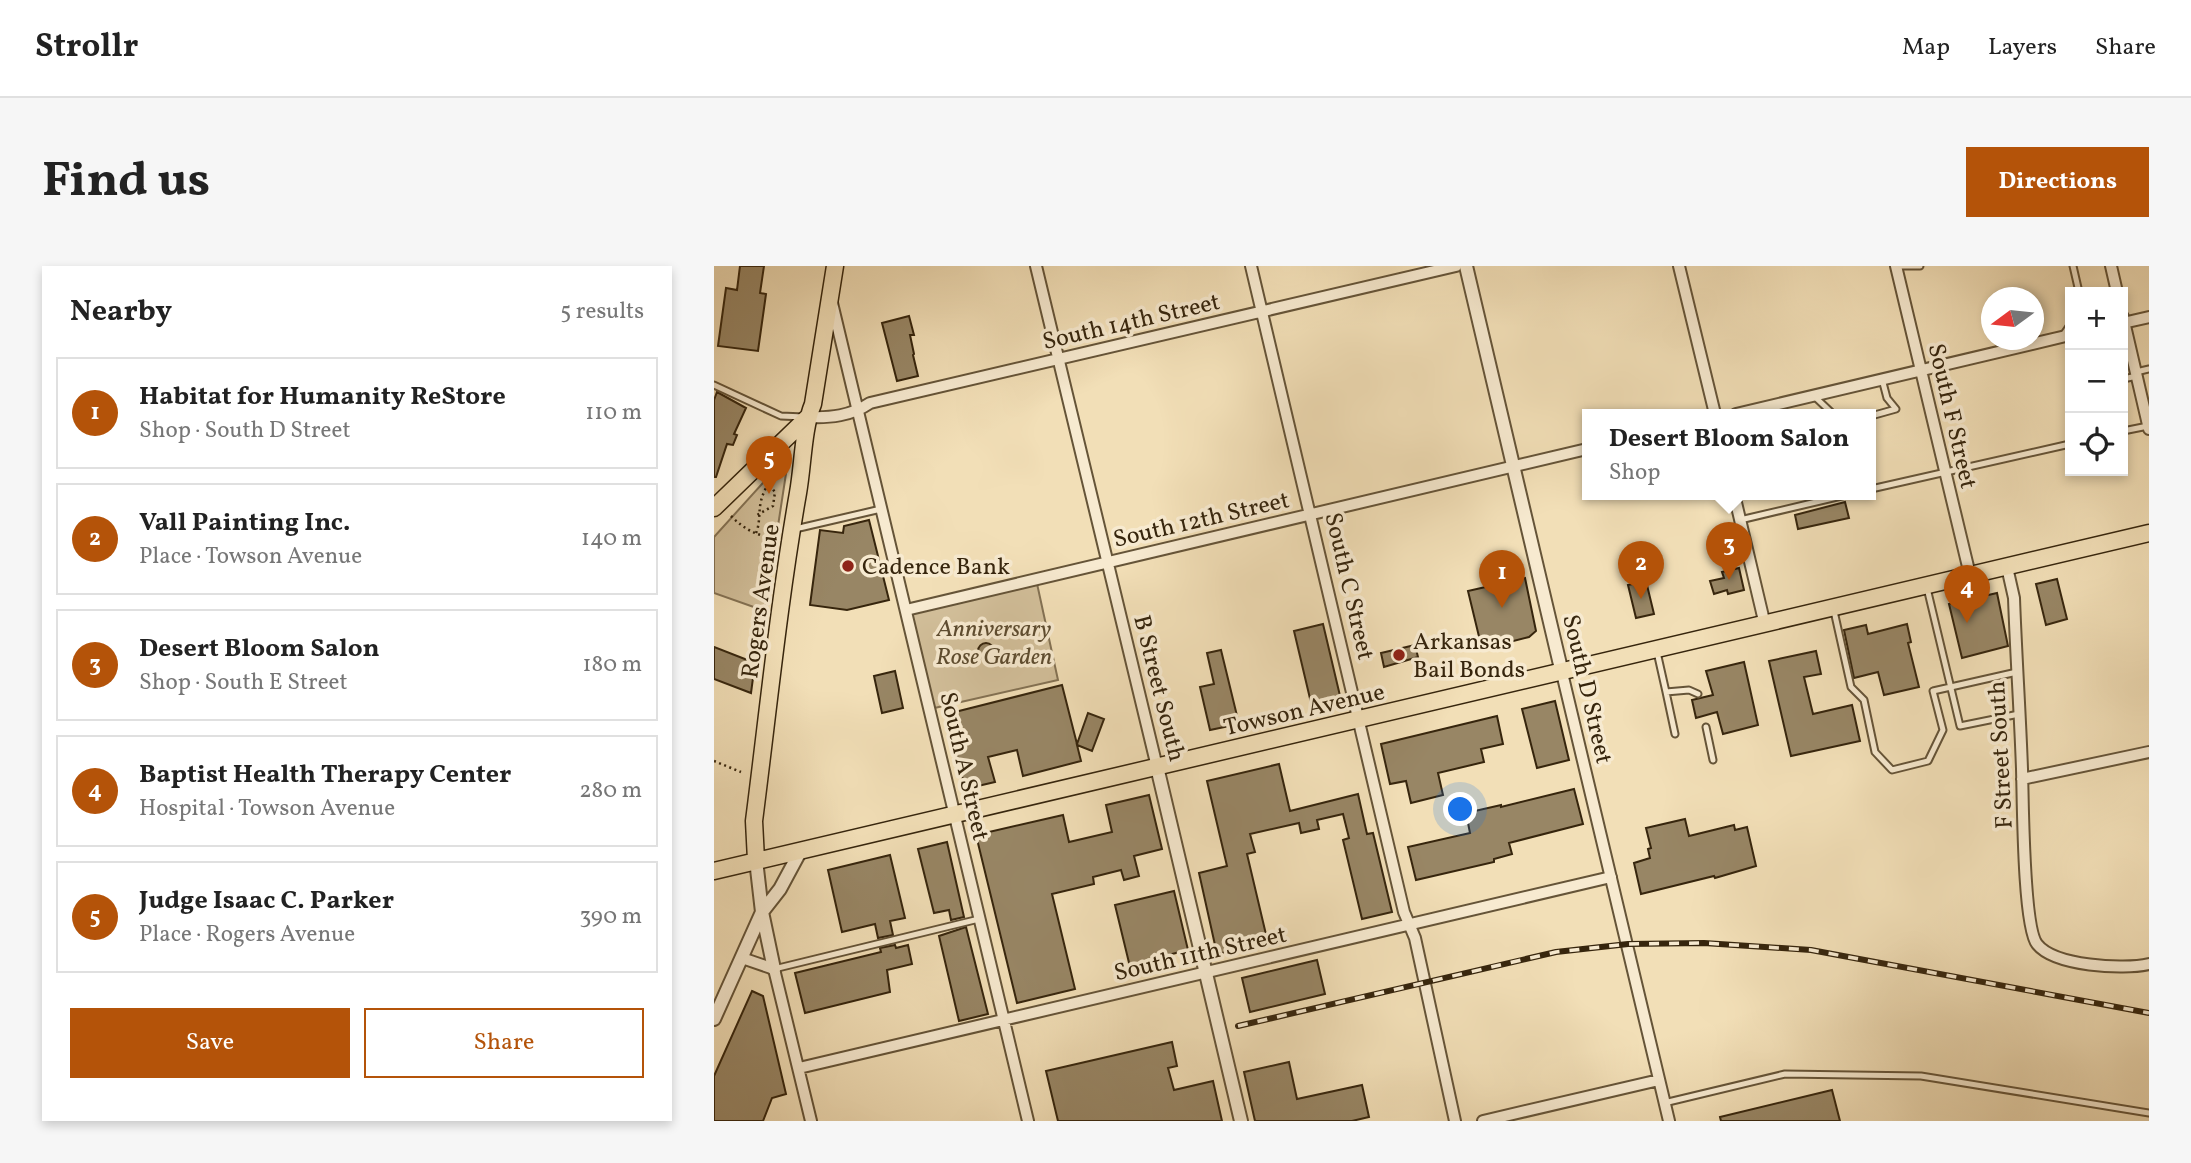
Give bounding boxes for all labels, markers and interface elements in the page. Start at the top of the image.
text: Strollr [35,25,138,71]
text: Map [1902,31,1950,65]
text: Layers [1988,31,2057,65]
text: Share [2095,31,2156,65]
button: Directions [1966,147,2149,217]
text: Find us [42,148,210,217]
street label: South 14th Street [1039,286,1224,360]
north arrow [1981,287,2044,350]
map controls [2065,287,2128,476]
button: + [2065,287,2128,350]
text: Nearby [70,291,172,333]
text: 5 results [560,296,644,328]
street label: South F Street [1918,340,1984,492]
button: − [2065,350,2128,413]
text: Habitat for Humanity ReStore [139,379,506,415]
text: 1 [90,397,100,429]
text: 110 m [585,397,642,429]
popup [1582,409,1876,500]
button: locate [2065,413,2128,476]
text: Shop · South D Street [139,415,351,447]
text: Desert Bloom Salon [1609,421,1849,457]
pin: 5 [746,436,792,494]
text: Shop [1609,457,1661,489]
street label: South 12th Street [1110,484,1293,558]
text: Vall Painting Inc. [139,505,350,541]
street label: South C Street [1315,509,1382,664]
street label: Rogers Avenue [734,522,790,681]
pin: 3 [1706,522,1752,580]
text: 2 [89,523,101,555]
text: 140 m [581,523,642,555]
text: Place · Towson Avenue [139,541,362,573]
pin: 2 [1618,541,1664,599]
pin: 1 [1479,550,1525,608]
place label: Cadence Bank [862,551,1010,585]
marker: Cadence Bank [840,558,856,574]
pin: 4 [1944,565,1990,623]
street label: South D Street [1552,611,1620,767]
street label: B Street South [1123,612,1193,765]
park label: Anniversary Rose Garden [936,613,1052,675]
place label: Arkansas Bail Bonds [1413,626,1525,688]
text: Desert Bloom Salon [139,631,380,667]
marker: Arkansas Bail Bonds [1391,647,1407,663]
text: 3 [89,649,101,681]
text: 180 m [583,649,642,681]
text: Shop · South E Street [139,667,348,699]
street label: Towson Avenue [1221,676,1388,746]
street label: F Street South [1981,680,2023,830]
street label: South A Street [929,689,997,844]
text: Baptist Health Therapy Center [139,757,511,793]
text: 4 [88,775,102,807]
text: 280 m [579,775,642,807]
your location [1443,792,1477,826]
text: Hospital · Towson Avenue [139,793,395,825]
text: Judge Isaac C. Parker [139,883,394,919]
text: 5 [89,901,101,933]
text: 390 m [579,901,642,933]
text: Place · Rogers Avenue [139,919,355,951]
street label: South 11th Street [1111,919,1290,991]
button: Save [70,1008,350,1078]
button: Share [364,1008,644,1078]

